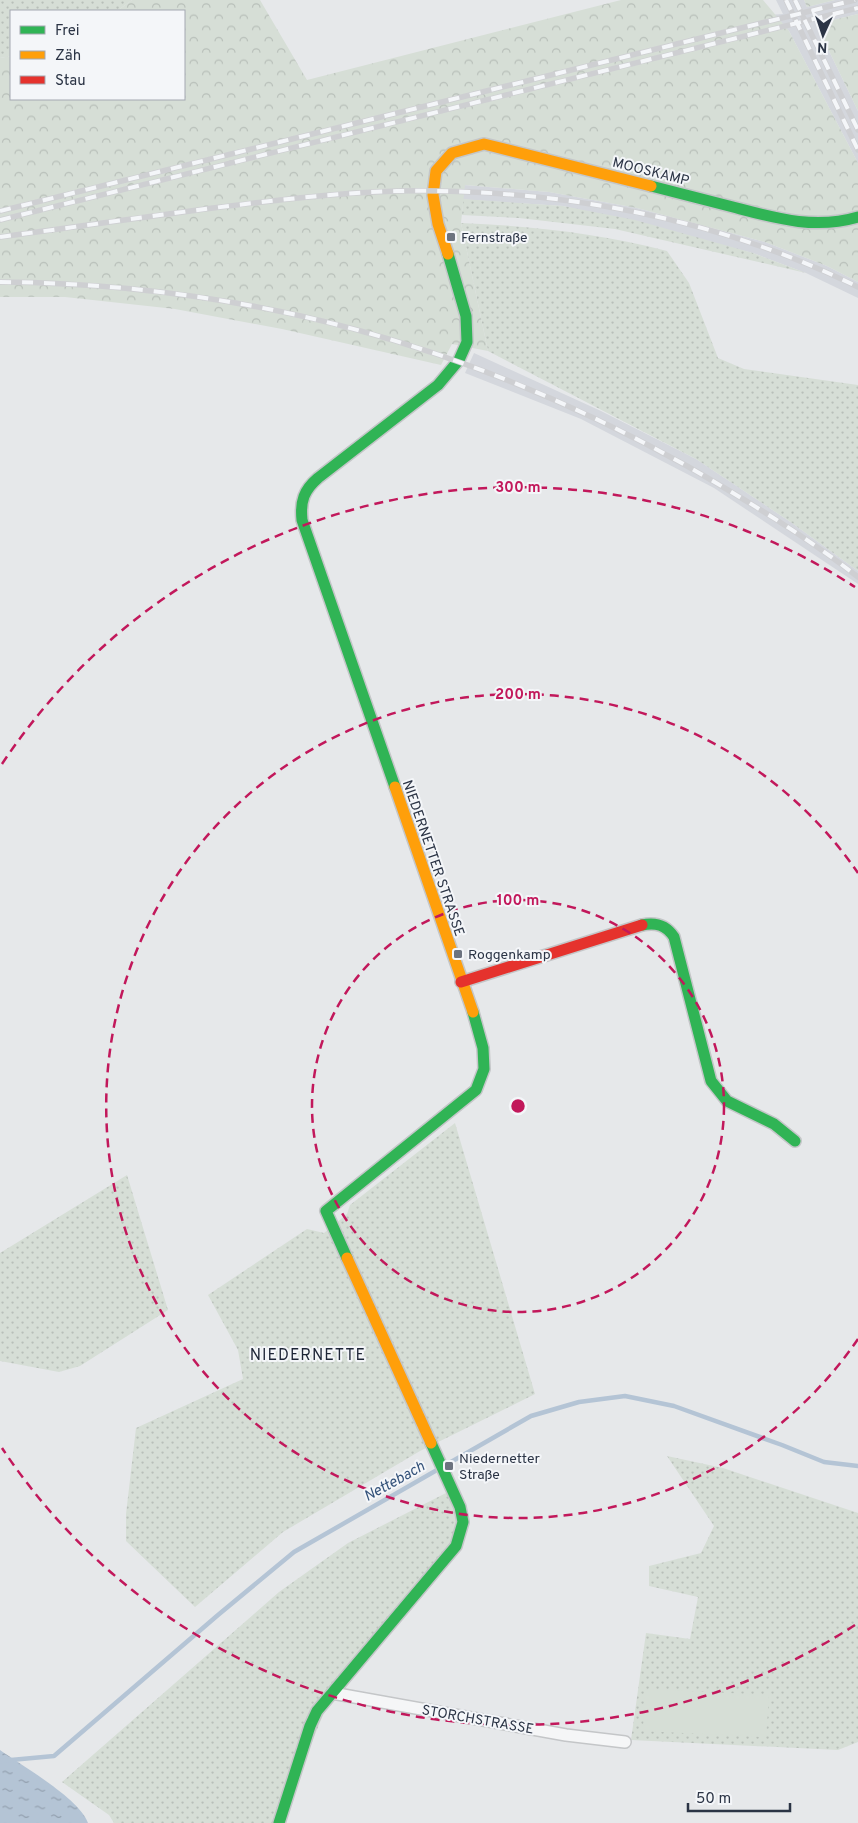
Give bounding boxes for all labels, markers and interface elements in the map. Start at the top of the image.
legend [10,10,185,100]
north arrow [798,10,848,60]
text: Frei [55,22,80,41]
text: N [817,38,828,55]
text: Zäh [55,47,81,66]
text: Stau [55,72,86,91]
street label: MOOSKAMP [611,155,691,190]
place label: Fernstraße [461,230,528,247]
marker: Fernstraße [445,231,457,243]
text: 300 m [495,479,541,498]
text: 200 m [495,686,541,705]
street label: NIEDERNETTER STRASSE [398,778,467,939]
text: 100 m [497,892,539,911]
place label: Roggenkamp [468,947,551,964]
marker: Roggenkamp [452,948,464,960]
centre of rings [509,1097,527,1115]
district label: NIEDERNETTE [250,1346,366,1366]
place label: Niedernetter Straße [459,1451,541,1484]
water label: Nettebach [361,1458,429,1507]
marker: Niedernetter Straße [443,1460,455,1472]
street label: STORCHSTRASSE [420,1702,535,1739]
scale bar [688,1780,790,1812]
text: 50 m [696,1790,731,1809]

